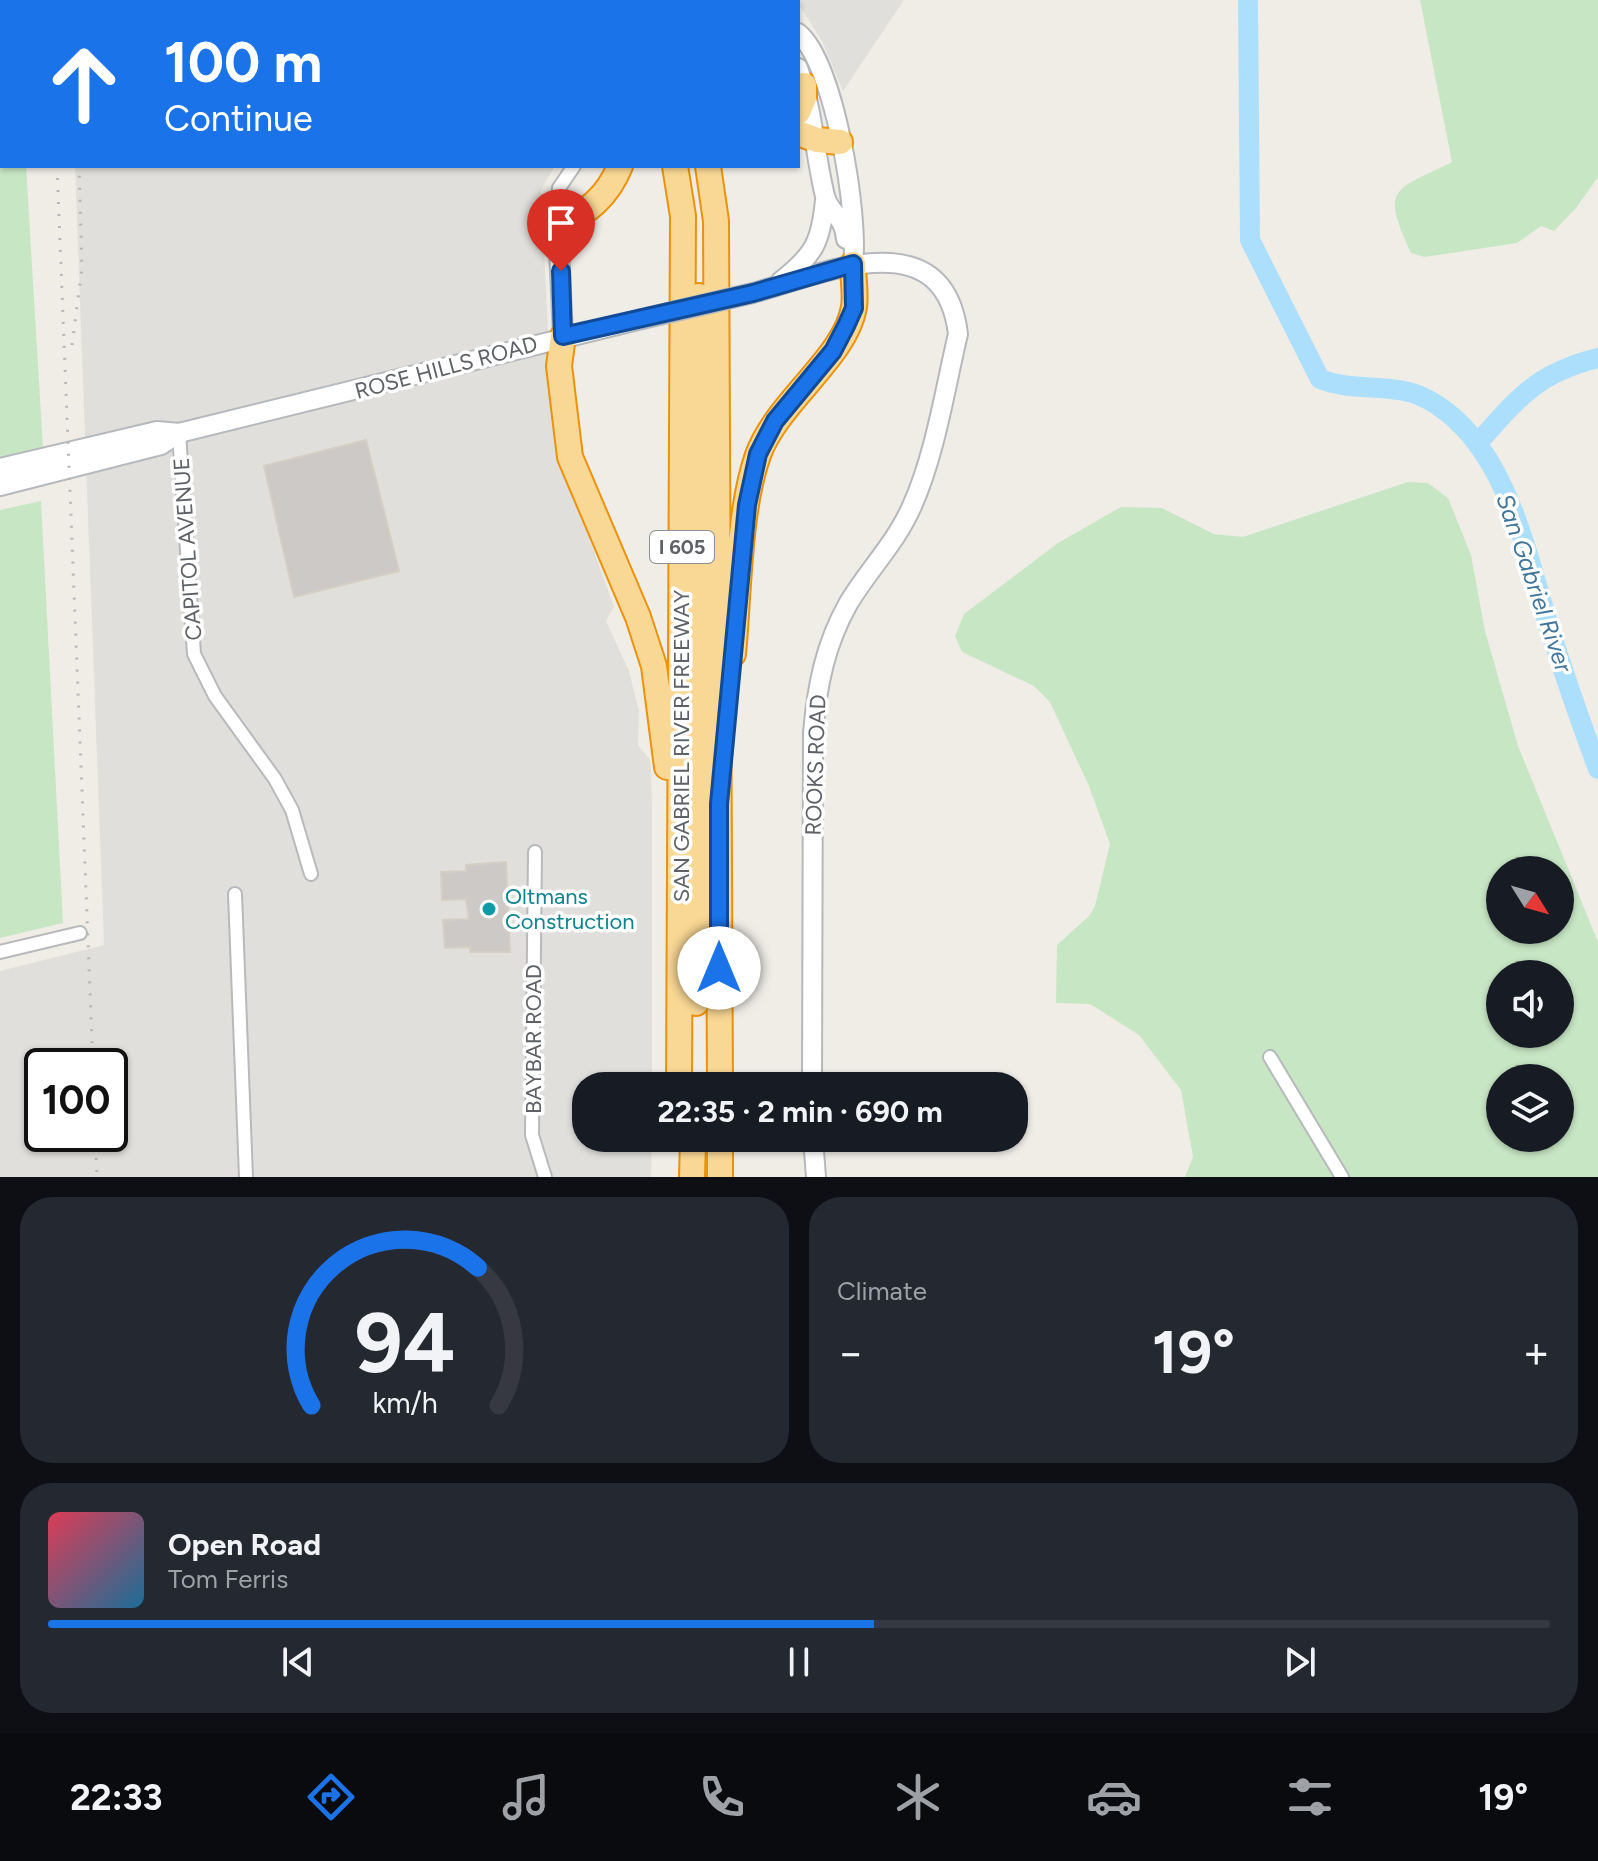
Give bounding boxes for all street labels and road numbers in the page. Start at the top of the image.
street label: ROSE HILLS ROAD [352,330,540,405]
street label: CAPITOL AVENUE [168,457,207,641]
road number: I 605 [650,531,714,563]
street label: SAN GABRIEL RIVER FREEWAY [668,589,695,902]
street label: ROOKS ROAD [800,694,831,836]
street label: BAYBAR ROAD [520,964,547,1114]

